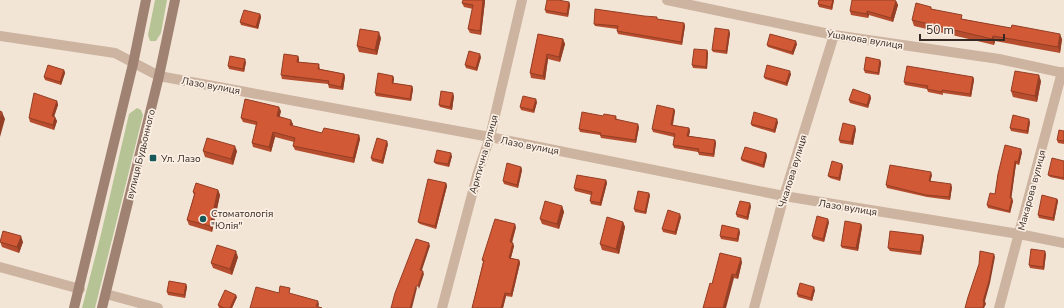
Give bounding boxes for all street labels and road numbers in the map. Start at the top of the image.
street label: Ушакова вулиця [825,27,904,53]
street label: Лазо вулиця [180,74,241,98]
street label: вулиця Будьонного [123,108,159,201]
street label: Арктична вулиця [466,113,502,195]
street label: Лазо вулиця [499,133,560,159]
street label: Чкалова вулиця [775,133,811,209]
street label: Макарова вулиця [1014,148,1049,232]
street label: Лазо вулиця [817,196,878,220]

